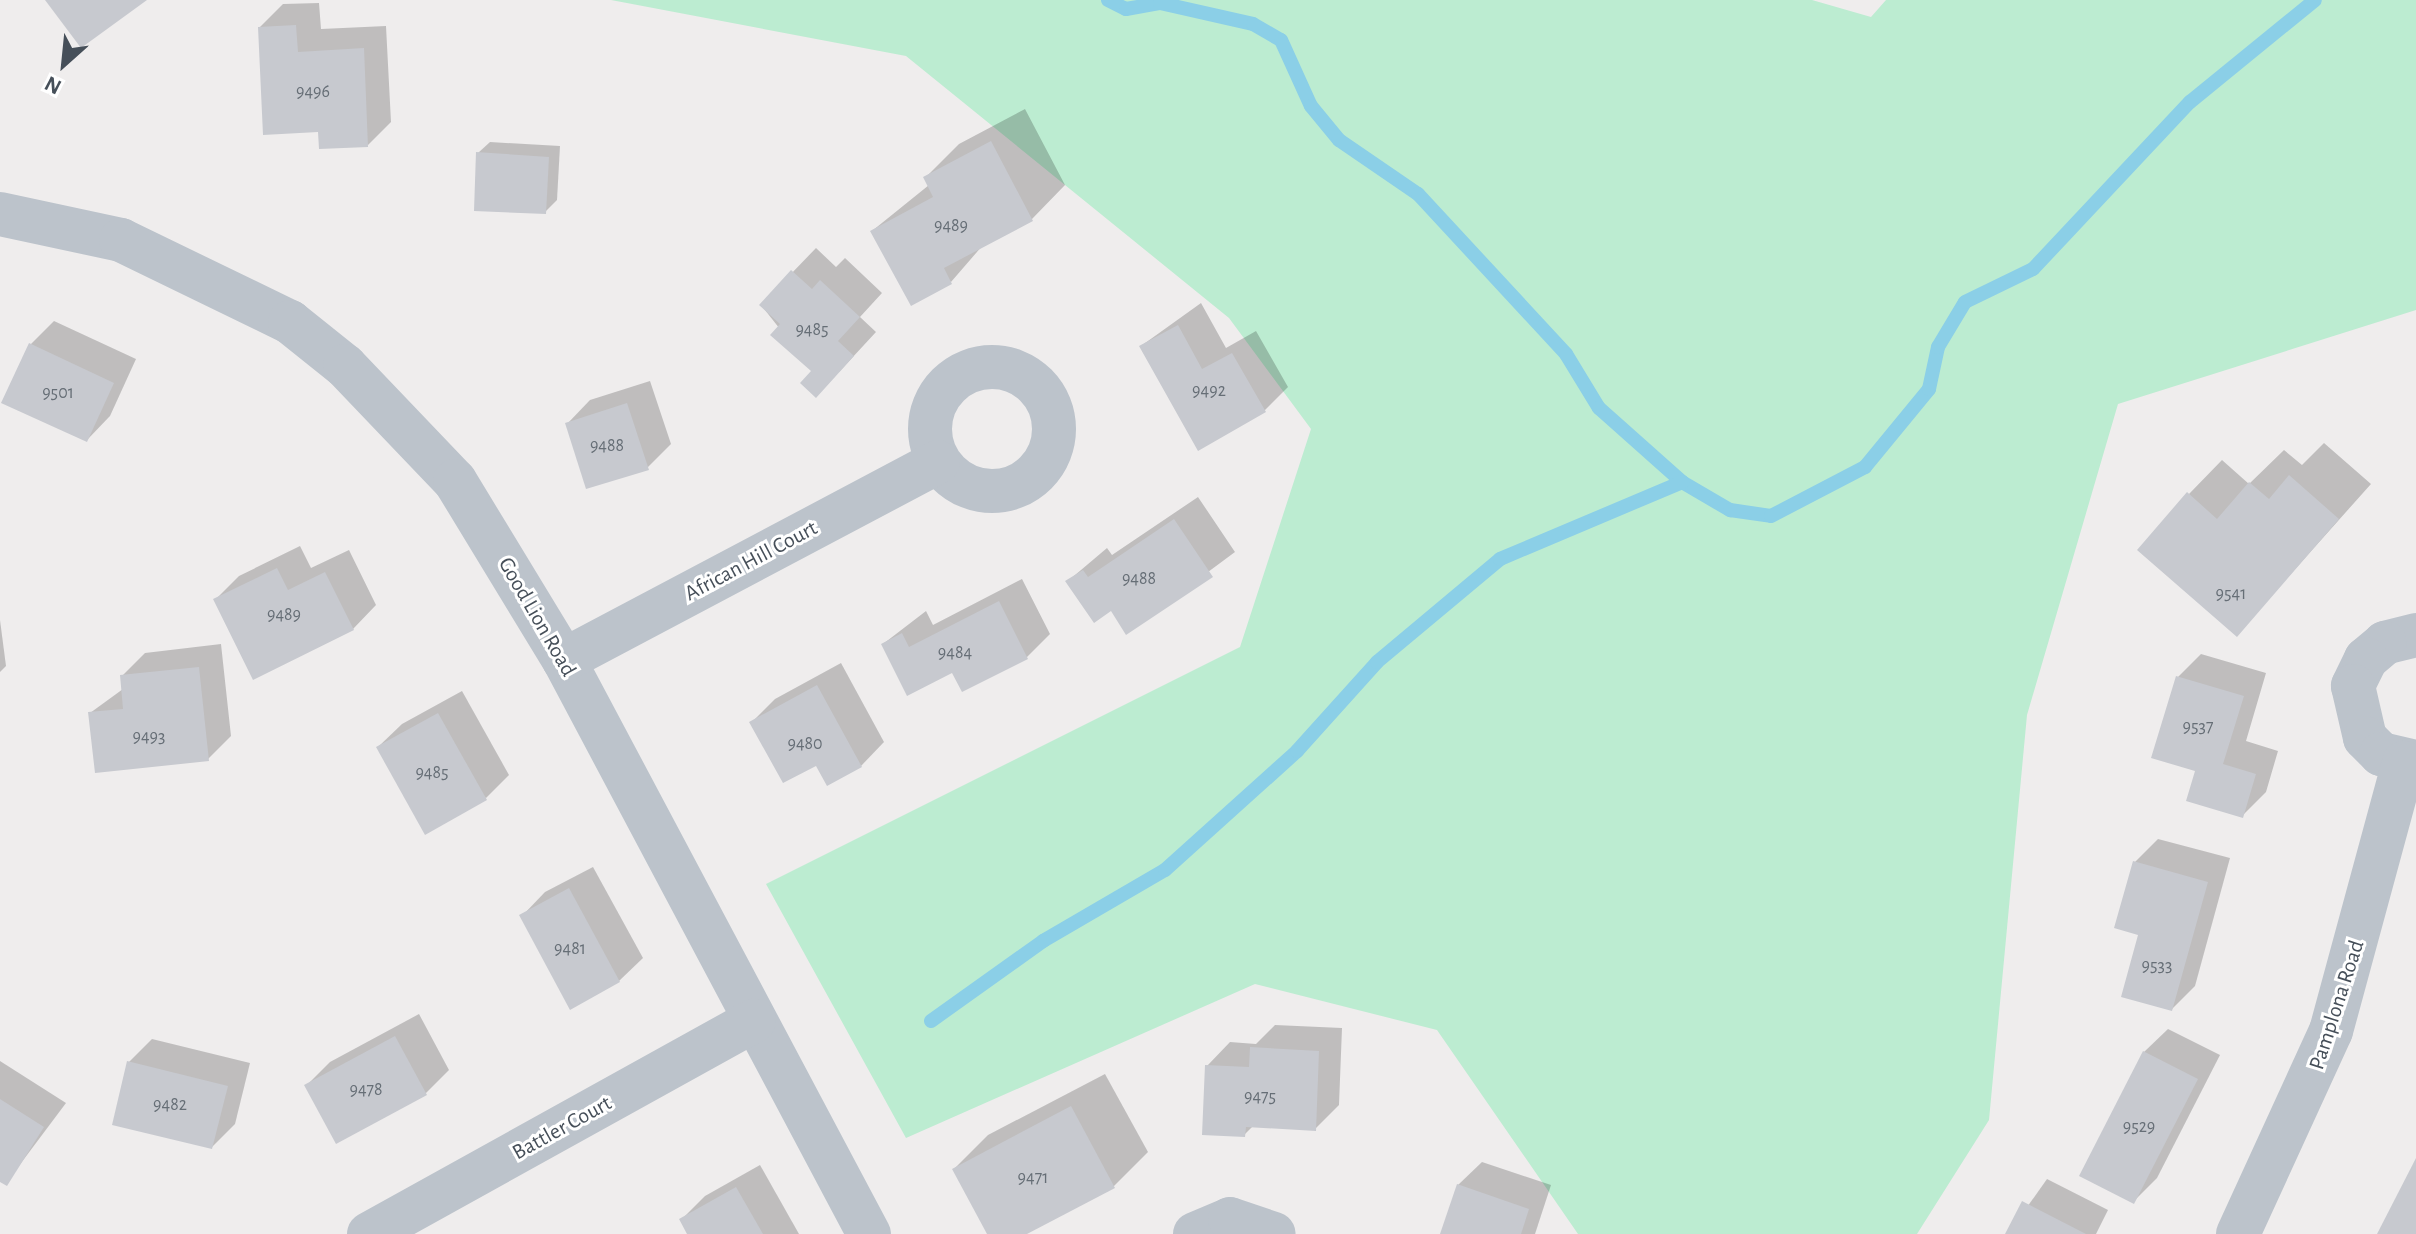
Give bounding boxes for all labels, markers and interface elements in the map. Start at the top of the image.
north arrow [24,24,104,104]
text: N [41,72,65,99]
house number: 9496 [296,81,330,103]
house number: 9489 [934,215,968,237]
house number: 9485 [795,319,829,341]
house number: 9492 [1192,380,1226,402]
house number: 9501 [42,382,74,404]
house number: 9488 [590,435,624,457]
street label: African Hill Court [680,515,822,607]
street label: Good Lion Road [492,553,582,681]
house number: 9488 [1122,568,1156,590]
house number: 9541 [2216,583,2246,605]
house number: 9489 [267,604,301,626]
house number: 9484 [938,642,972,664]
house number: 9537 [2183,716,2213,738]
house number: 9493 [133,726,165,748]
house number: 9480 [787,733,823,755]
house number: 9485 [415,762,449,784]
street label: Pamplona Road [2304,937,2370,1073]
house number: 9481 [554,938,586,960]
house number: 9533 [2142,955,2172,977]
house number: 9478 [349,1079,383,1101]
house number: 9475 [1244,1086,1276,1108]
street label: Battler Court [508,1090,616,1166]
house number: 9482 [153,1094,187,1116]
house number: 9529 [2123,1116,2155,1138]
house number: 9471 [1018,1167,1048,1189]

